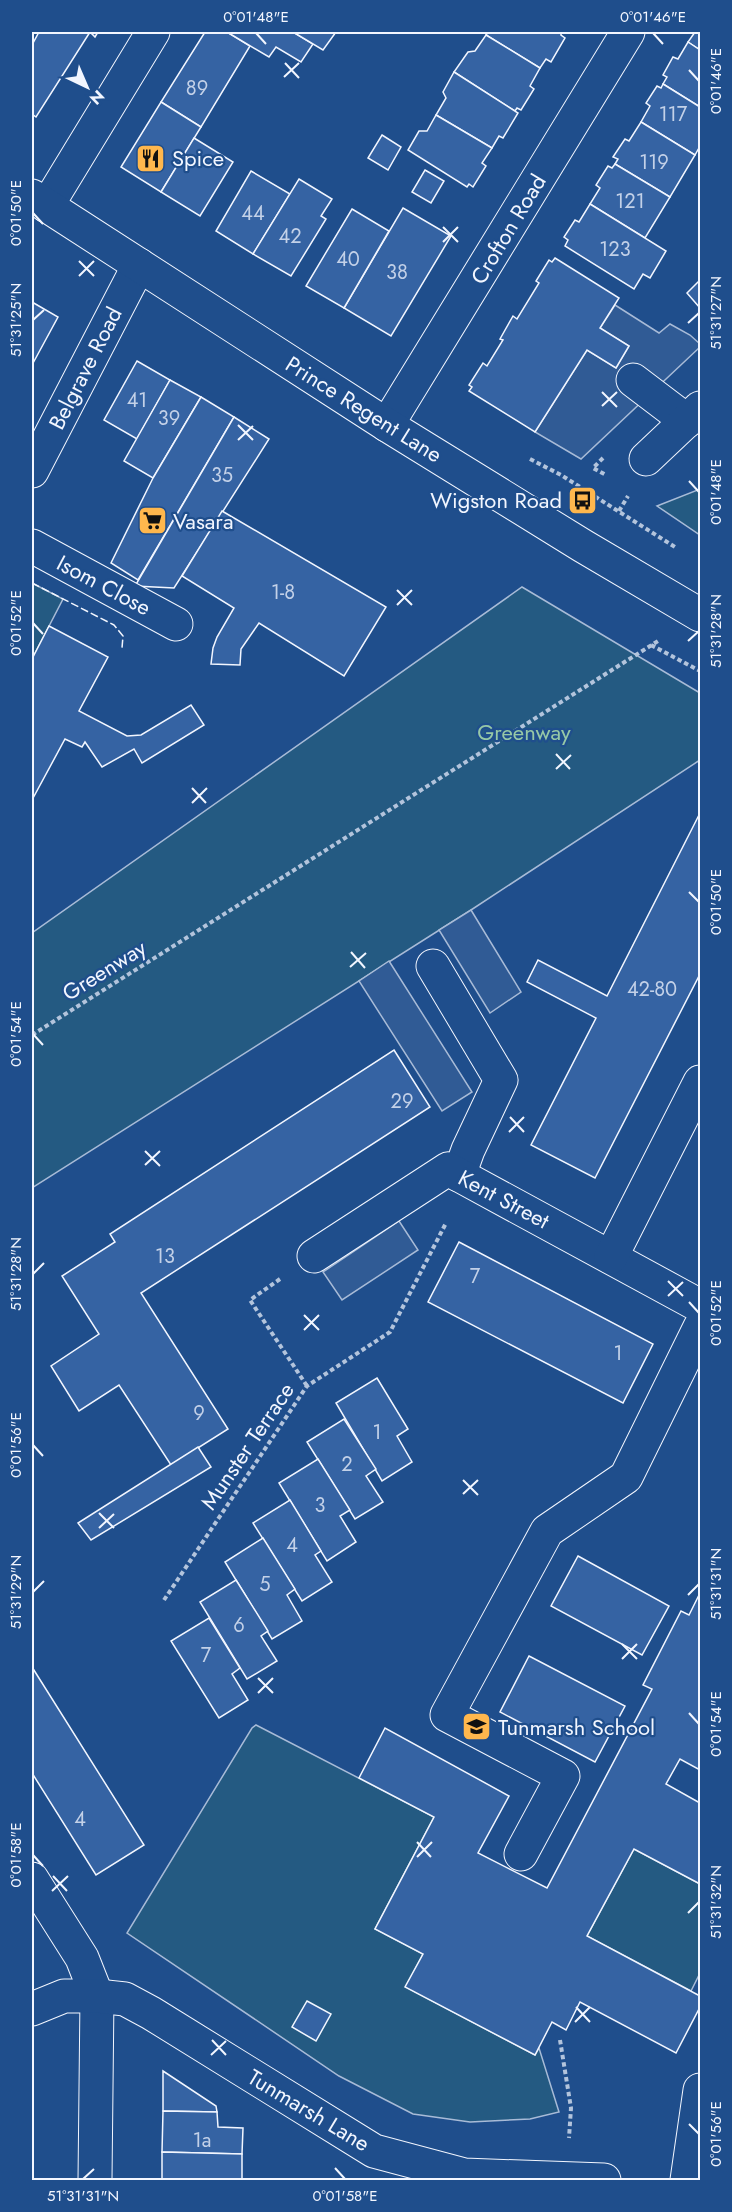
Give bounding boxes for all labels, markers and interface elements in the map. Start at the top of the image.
text: 0°01'48"E [223,6,289,28]
text: 0°01'46"E [620,6,686,28]
text: 0°01'46"E [705,48,727,114]
north arrow [57,57,117,117]
house number: 89 [186,74,208,103]
text: N [85,85,110,110]
house number: 117 [659,100,688,129]
restaurant icon: Spice [135,142,167,174]
place label: Spice [172,142,224,174]
house number: 119 [639,148,669,177]
street label: Crofton Road [462,168,554,290]
text: 0°01'50"E [5,180,27,246]
house number: 121 [615,187,645,216]
house number: 44 [241,199,265,228]
house number: 42 [278,222,302,251]
house number: 123 [599,235,631,264]
house number: 40 [336,245,360,274]
house number: 38 [386,258,408,287]
text: 51°31'27"N [705,276,727,350]
text: 51°31'25"N [5,283,27,357]
street label: Belgrave Road [40,301,130,435]
street label: Prince Regent Lane [280,348,448,470]
house number: 41 [127,386,147,415]
house number: 39 [158,404,180,433]
text: 0°01'48"E [705,459,727,525]
house number: 35 [211,461,233,490]
place label: Wigston Road [430,484,562,516]
bus stop icon: Wigston Road [567,484,599,516]
supermarket icon: Vasara [136,505,168,537]
place label: Vasara [173,505,233,537]
street label: Isom Close [51,547,157,623]
house number: 1-8 [271,578,295,607]
text: 0°01'52"E [5,590,27,656]
text: 51°31'28"N [705,594,727,668]
park label: Greenway [477,716,571,748]
text: 0°01'50"E [705,869,727,935]
street label: Greenway [56,931,152,1008]
house number: 42-80 [627,975,677,1004]
text: 0°01'54"E [5,1001,27,1067]
house number: 29 [391,1087,413,1116]
street label: Kent Street [453,1162,556,1237]
text: 51°31'28"N [5,1237,27,1311]
house number: 13 [155,1242,175,1271]
house number: 7 [470,1262,481,1291]
text: 0°01'52"E [705,1280,727,1346]
house number: 1 [614,1339,623,1368]
street label: Munster Terrace [193,1376,301,1516]
house number: 9 [193,1399,205,1428]
text: 0°01'56"E [5,1412,27,1478]
house number: 1 [373,1418,382,1447]
house number: 2 [341,1450,353,1479]
house number: 3 [315,1491,326,1520]
house number: 4 [286,1531,298,1560]
text: 51°31'31"N [705,1548,727,1620]
text: 51°31'29"N [5,1555,27,1629]
house number: 5 [259,1570,271,1599]
house number: 6 [233,1611,245,1640]
house number: 7 [201,1641,212,1670]
text: 0°01'54"E [705,1691,727,1757]
school or university icon: Tunmarsh School [461,1711,493,1743]
place label: Tunmarsh School [498,1711,655,1743]
house number: 4 [74,1805,86,1834]
text: 0°01'58"E [5,1822,27,1888]
text: 51°31'32"N [705,1865,727,1939]
street label: Tunmarsh Lane [242,2061,376,2159]
text: 0°01'56"E [705,2101,727,2167]
house number: 1a [193,2126,211,2155]
text: 51°31'31"N [47,2185,119,2207]
text: 0°01'58"E [312,2185,378,2207]

